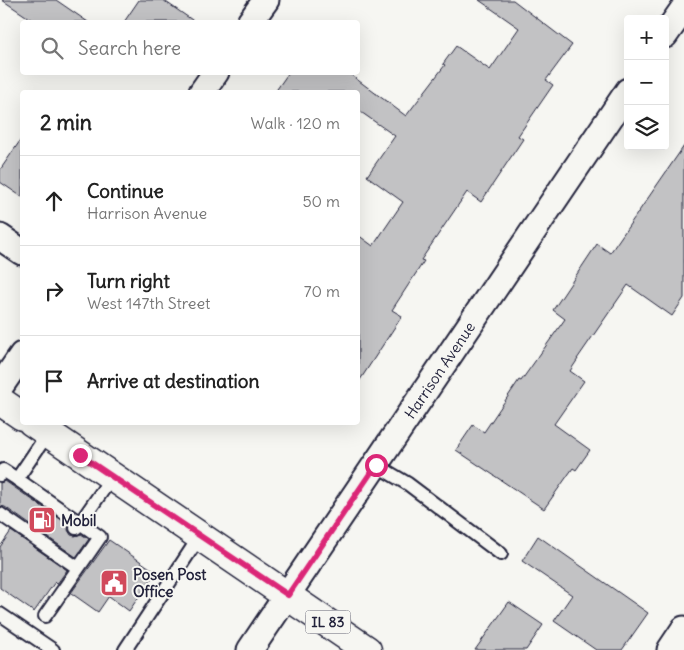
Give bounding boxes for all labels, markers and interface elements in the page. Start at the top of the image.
map controls [624,15,669,150]
button: + [624,15,669,60]
search box [20,20,360,75]
icon: search [38,34,66,62]
text: Search here [78,36,181,60]
button: − [624,60,669,105]
button: layers [624,105,669,150]
text: 2 min [40,109,92,136]
text: Walk · 120 m [250,113,340,133]
text: Continue [87,179,164,203]
icon: ahead [40,187,68,215]
text: 50 m [302,191,340,211]
text: Harrison Avenue [87,203,207,223]
text: Turn right [87,269,170,293]
icon: right [40,277,68,305]
text: 70 m [304,281,340,301]
text: West 147th Street [87,293,210,313]
street label: Harrison Avenue [400,318,479,422]
icon: arrive [40,367,68,395]
text: Arrive at destination [87,369,260,393]
route end [69,444,92,467]
route start [365,454,388,477]
fuel station icon: Mobil [27,505,57,535]
place label: Mobil [61,511,96,530]
place label: Posen Post Office [133,565,207,601]
public building icon: Posen Post Office [99,568,129,598]
road number: IL 83 [306,610,350,634]

